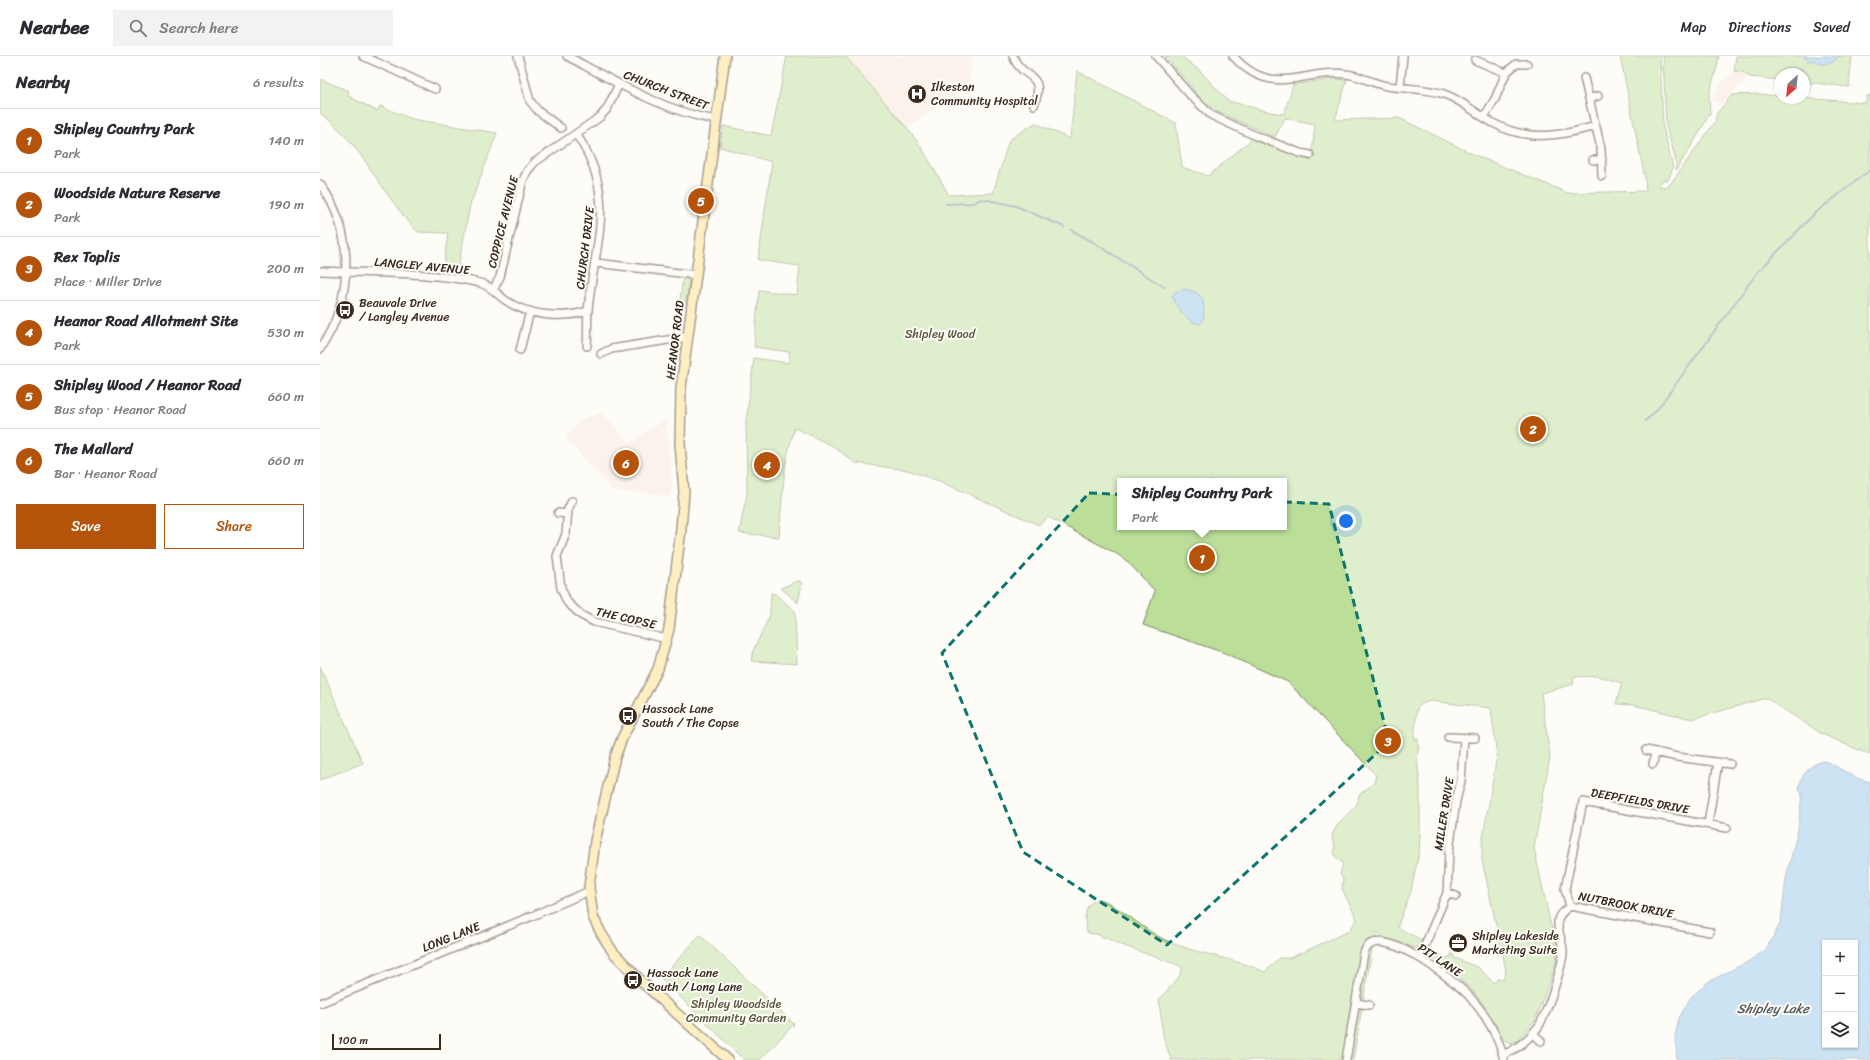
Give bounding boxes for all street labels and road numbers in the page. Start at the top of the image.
street label: CHURCH STREET [620,64,713,117]
street label: COPPICE AVENUE [481,172,525,271]
street label: CHURCH DRIVE [569,204,601,291]
street label: LANGLEY AVENUE [373,251,472,281]
street label: HEANOR ROAD [659,298,691,381]
street label: THE COPSE [594,600,660,636]
street label: MILLER DRIVE [1427,775,1461,852]
street label: DEEPFIELDS DRIVE [1589,782,1692,821]
street label: NUTBROOK DRIVE [1576,885,1677,925]
street label: LONG LANE [419,915,485,959]
street label: PIT LANE [1413,937,1468,984]

